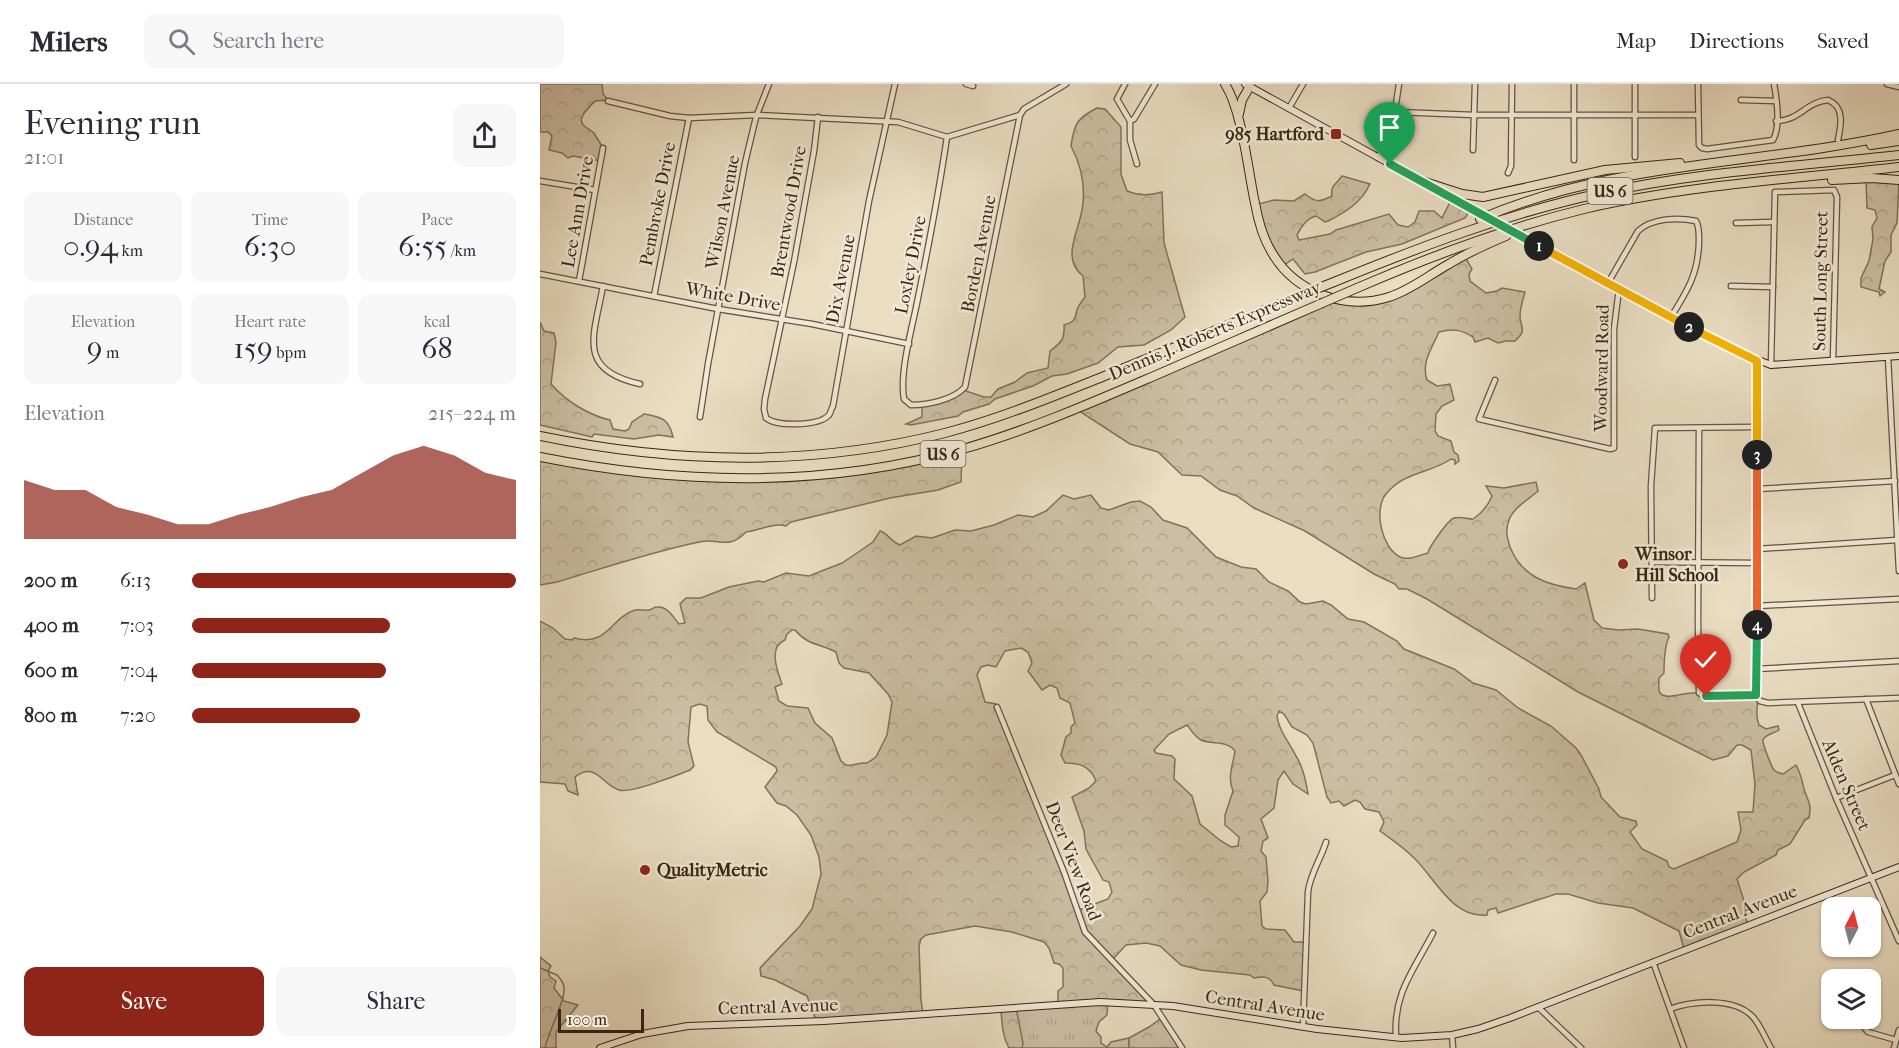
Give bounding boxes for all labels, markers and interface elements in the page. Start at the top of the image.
search box [144,14,564,68]
text: Milers [30,25,108,58]
icon: search [165,25,198,58]
text: Search here [213,28,324,54]
text: Map [1616,29,1656,53]
text: Directions [1689,29,1784,53]
text: Saved [1817,29,1869,53]
pin [1364,102,1415,164]
text: Evening run [24,104,201,143]
button: share [453,104,516,167]
icon: arrive [1373,111,1406,144]
place label: 985 Hartford [1224,124,1325,145]
marker: 985 Hartford [1329,127,1343,141]
street label: Pembroke Drive [636,140,680,268]
street label: Brentwood Drive [767,144,811,280]
text: 21:01 [24,146,64,169]
street label: Wilson Avenue [701,153,744,272]
street label: Lee Ann Drive [558,154,598,269]
road number: US 6 [1588,178,1632,204]
street label: Borden Avenue [957,193,1001,315]
text: Distance [73,210,133,229]
text: Time [252,210,288,229]
text: Pace [421,210,453,229]
street label: South Long Street [1809,210,1833,351]
street label: Loxley Drive [891,214,931,316]
text: 0.94 [63,229,118,264]
text: 6:30 [244,229,296,264]
text: 6:55 [398,229,447,264]
pin: 1 [1524,231,1554,261]
street label: Dix Avenue [822,233,860,325]
text: 1 [1536,236,1542,255]
text: km [118,241,143,260]
text: /km [447,241,476,260]
street label: Dennis J. Roberts Expressway [1106,276,1326,385]
street label: White Drive [683,278,782,316]
street label: Woodward Road [1590,304,1614,433]
text: Elevation [71,312,135,331]
text: Heart rate [234,312,306,331]
text: kcal [424,312,450,331]
pin: 2 [1674,312,1704,342]
text: 2 [1685,317,1693,336]
text: 9 [87,331,103,366]
text: 159 [233,331,273,366]
text: 68 [421,331,453,366]
text: m [103,343,119,362]
text: bpm [273,343,307,362]
text: Elevation [24,402,105,425]
text: 215–224 m [428,402,516,425]
pin: 3 [1742,440,1772,470]
road number: US 6 [920,441,966,467]
text: 3 [1754,445,1760,464]
place label: Winsor Hill School [1634,544,1720,586]
marker: Winsor Hill School [1616,557,1630,571]
text: 200 m [24,569,77,592]
text: 6:13 [120,569,151,592]
pin: 4 [1742,610,1772,640]
text: 400 m [24,614,79,637]
text: 7:03 [120,614,154,637]
text: 4 [1752,615,1762,634]
pin [1680,634,1731,696]
icon: check [1689,643,1722,676]
text: 600 m [24,659,78,682]
text: 7:04 [120,659,157,682]
text: 800 m [24,704,77,727]
text: 7:20 [120,704,156,727]
street label: Alden Street [1817,735,1875,834]
street label: Deer View Road [1041,798,1105,924]
place label: QualityMetric [657,860,768,881]
marker: QualityMetric [638,863,652,877]
street label: Central Avenue [1680,881,1800,943]
north arrow [1821,897,1881,957]
map controls [1821,897,1881,1029]
button: Save [24,967,264,1036]
button: Share [276,967,516,1036]
button: layers [1821,969,1881,1029]
street label: Central Avenue [1204,986,1326,1026]
street label: Central Avenue [717,994,839,1020]
scale bar [558,1006,644,1034]
text: 100 m [567,1010,607,1029]

